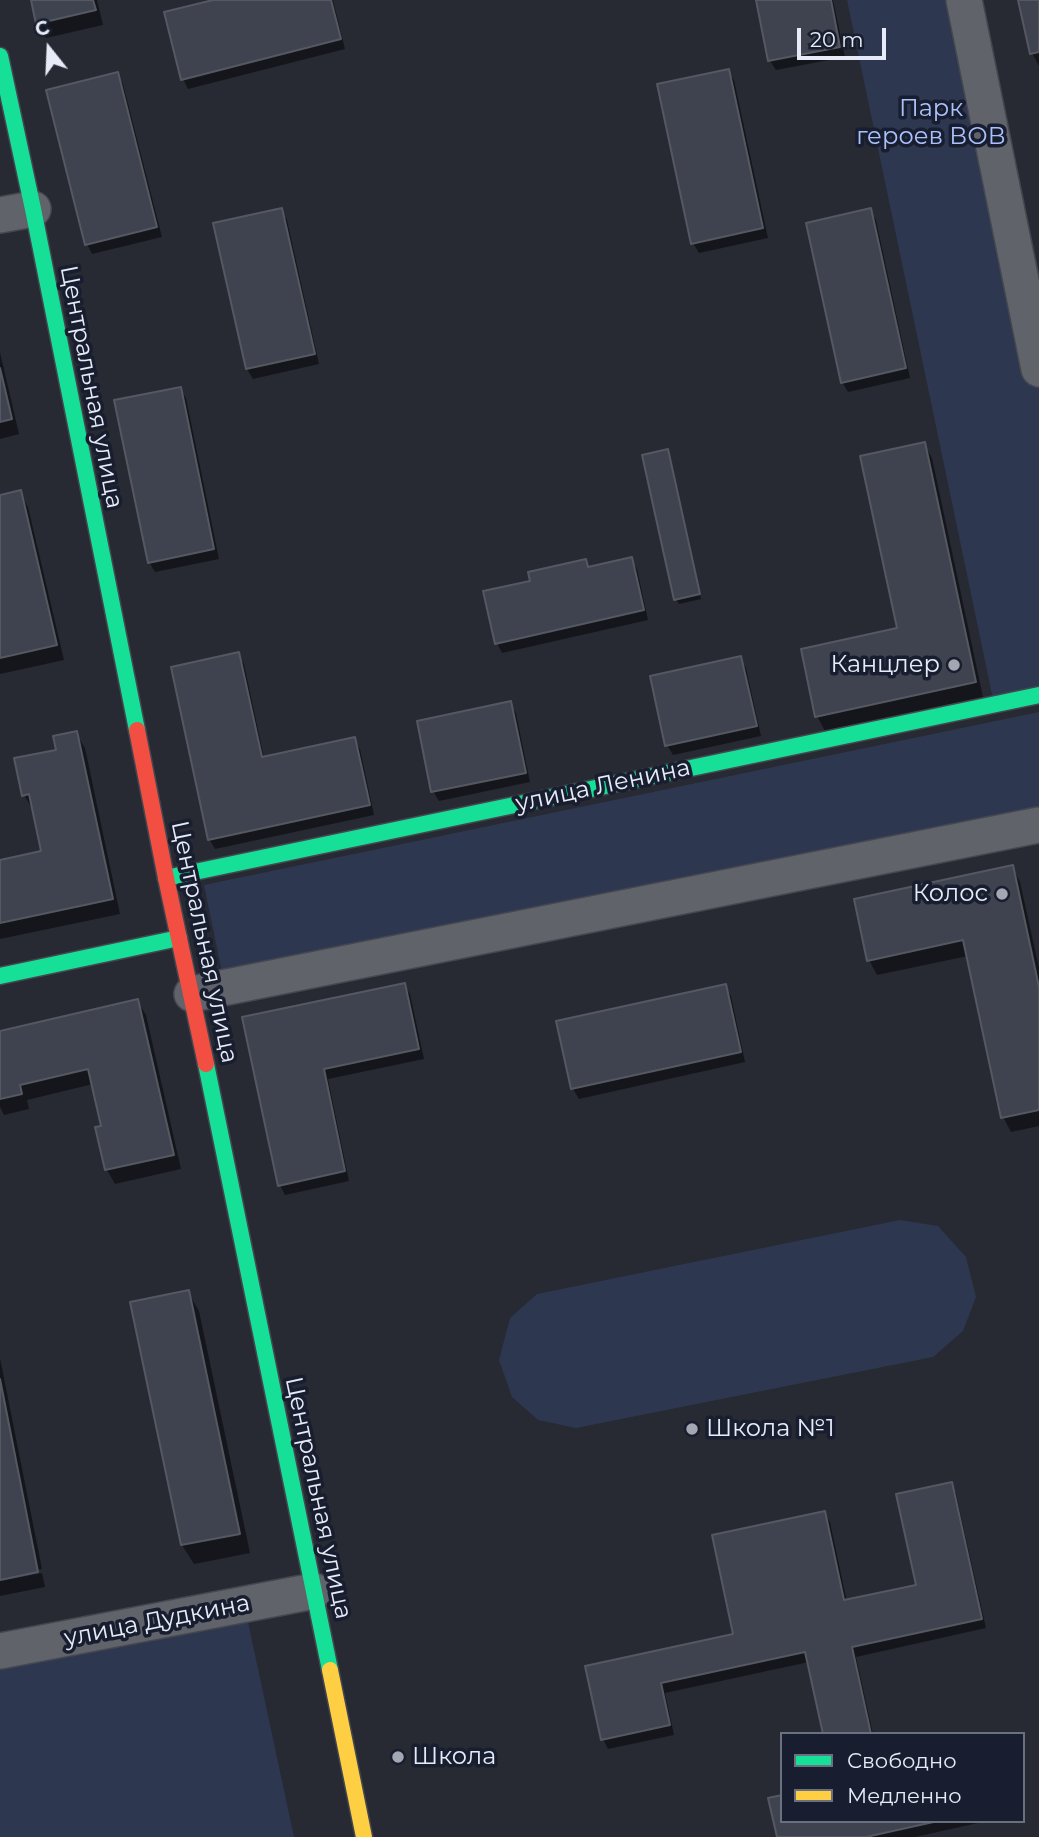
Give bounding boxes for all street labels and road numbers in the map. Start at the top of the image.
street label: Центральная улица [53,263,129,511]
street label: улица Ленина [513,753,693,819]
street label: Центральная улица [164,818,244,1066]
street label: Центральная улица [278,1374,358,1622]
street label: улица Дудкина [62,1589,252,1653]

